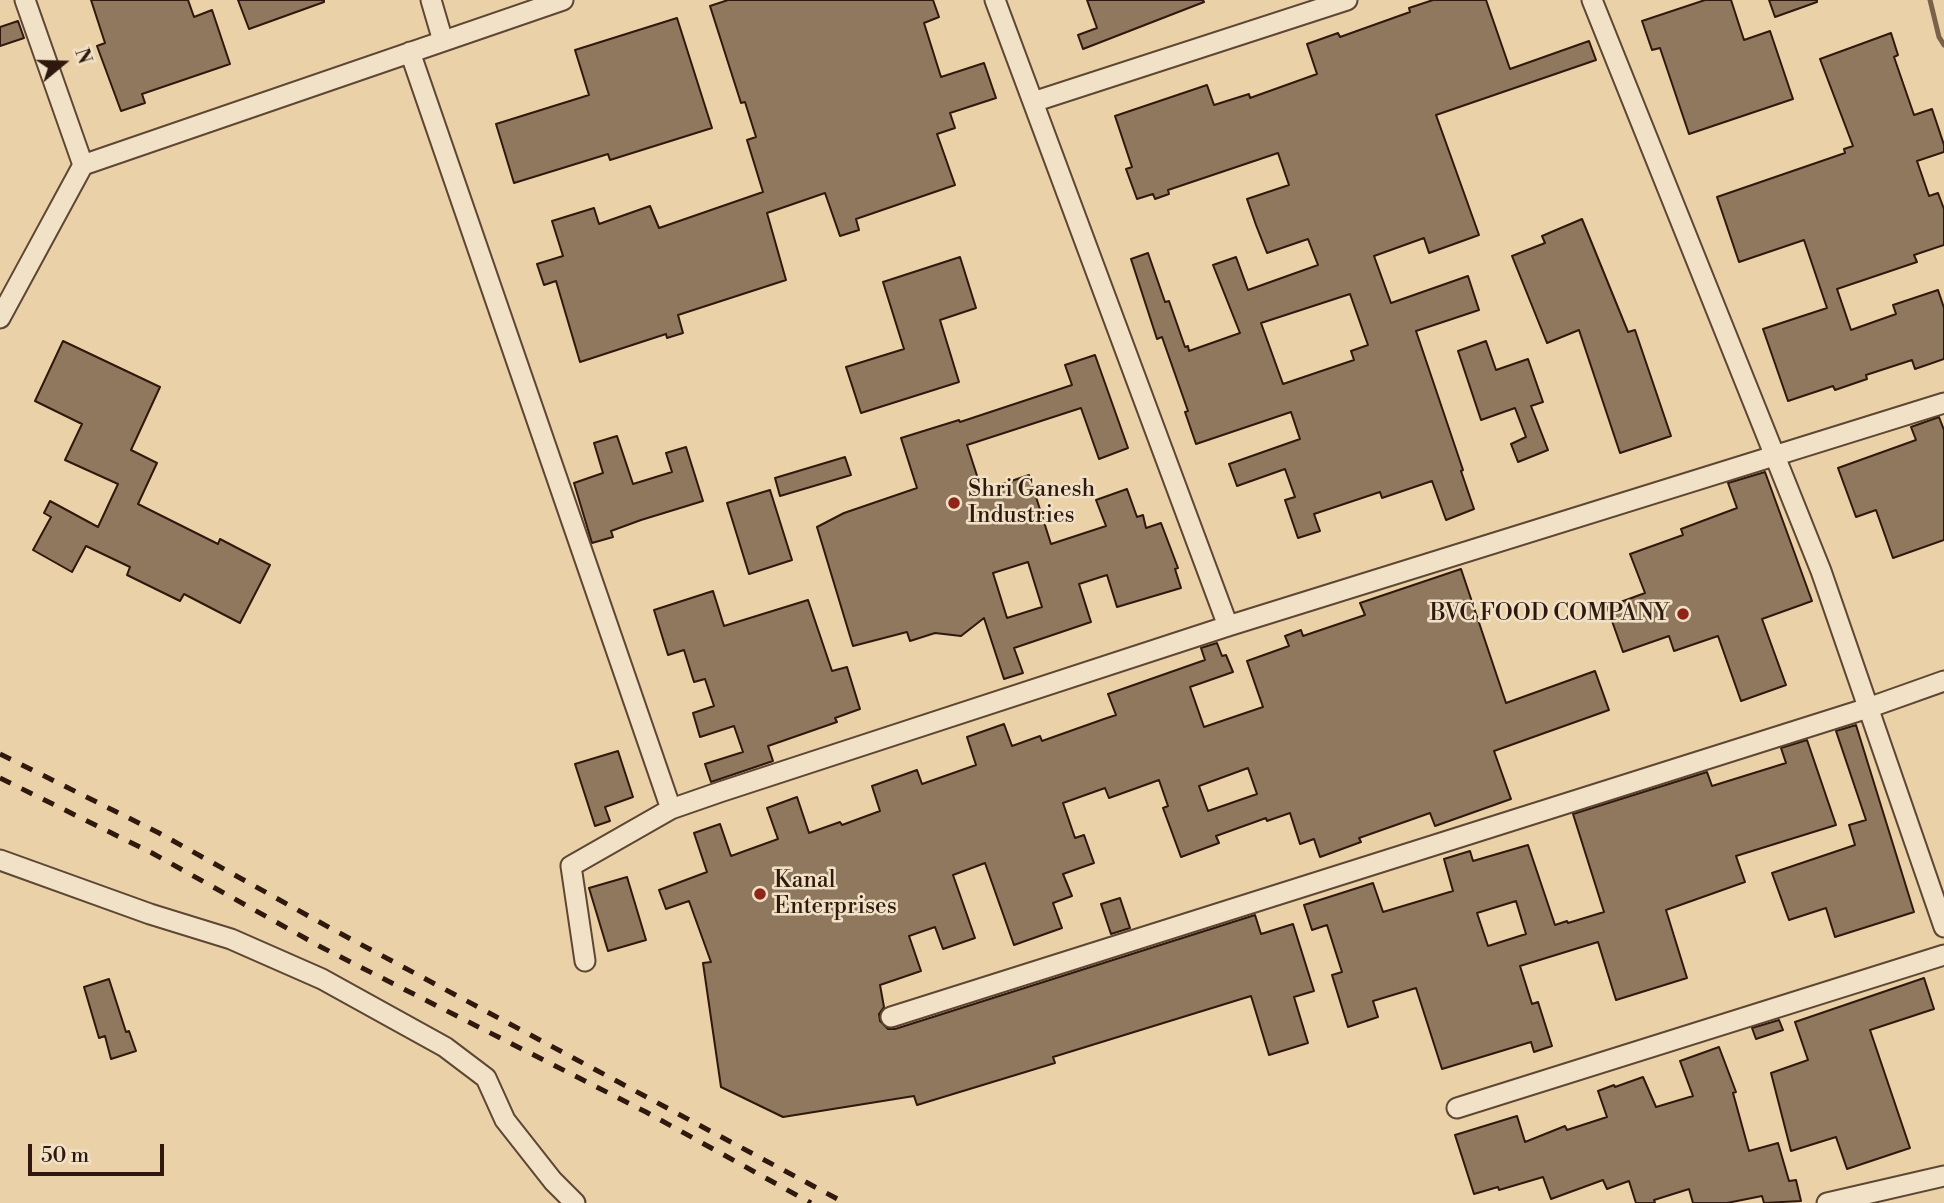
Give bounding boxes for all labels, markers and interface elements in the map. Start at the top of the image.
north arrow [28,28,98,98]
text: N [69,45,97,67]
place label: Shri Ganesh Industries [968,476,1095,530]
marker: Shri Ganesh Industries [946,495,962,511]
place label: BVC FOOD COMPANY [1430,600,1669,628]
marker: BVC FOOD COMPANY [1675,606,1691,622]
place label: Kanal Enterprises [774,867,897,921]
marker: Kanal Enterprises [752,886,768,902]
scale bar [32,1130,168,1174]
text: 50 m [41,1143,89,1169]

